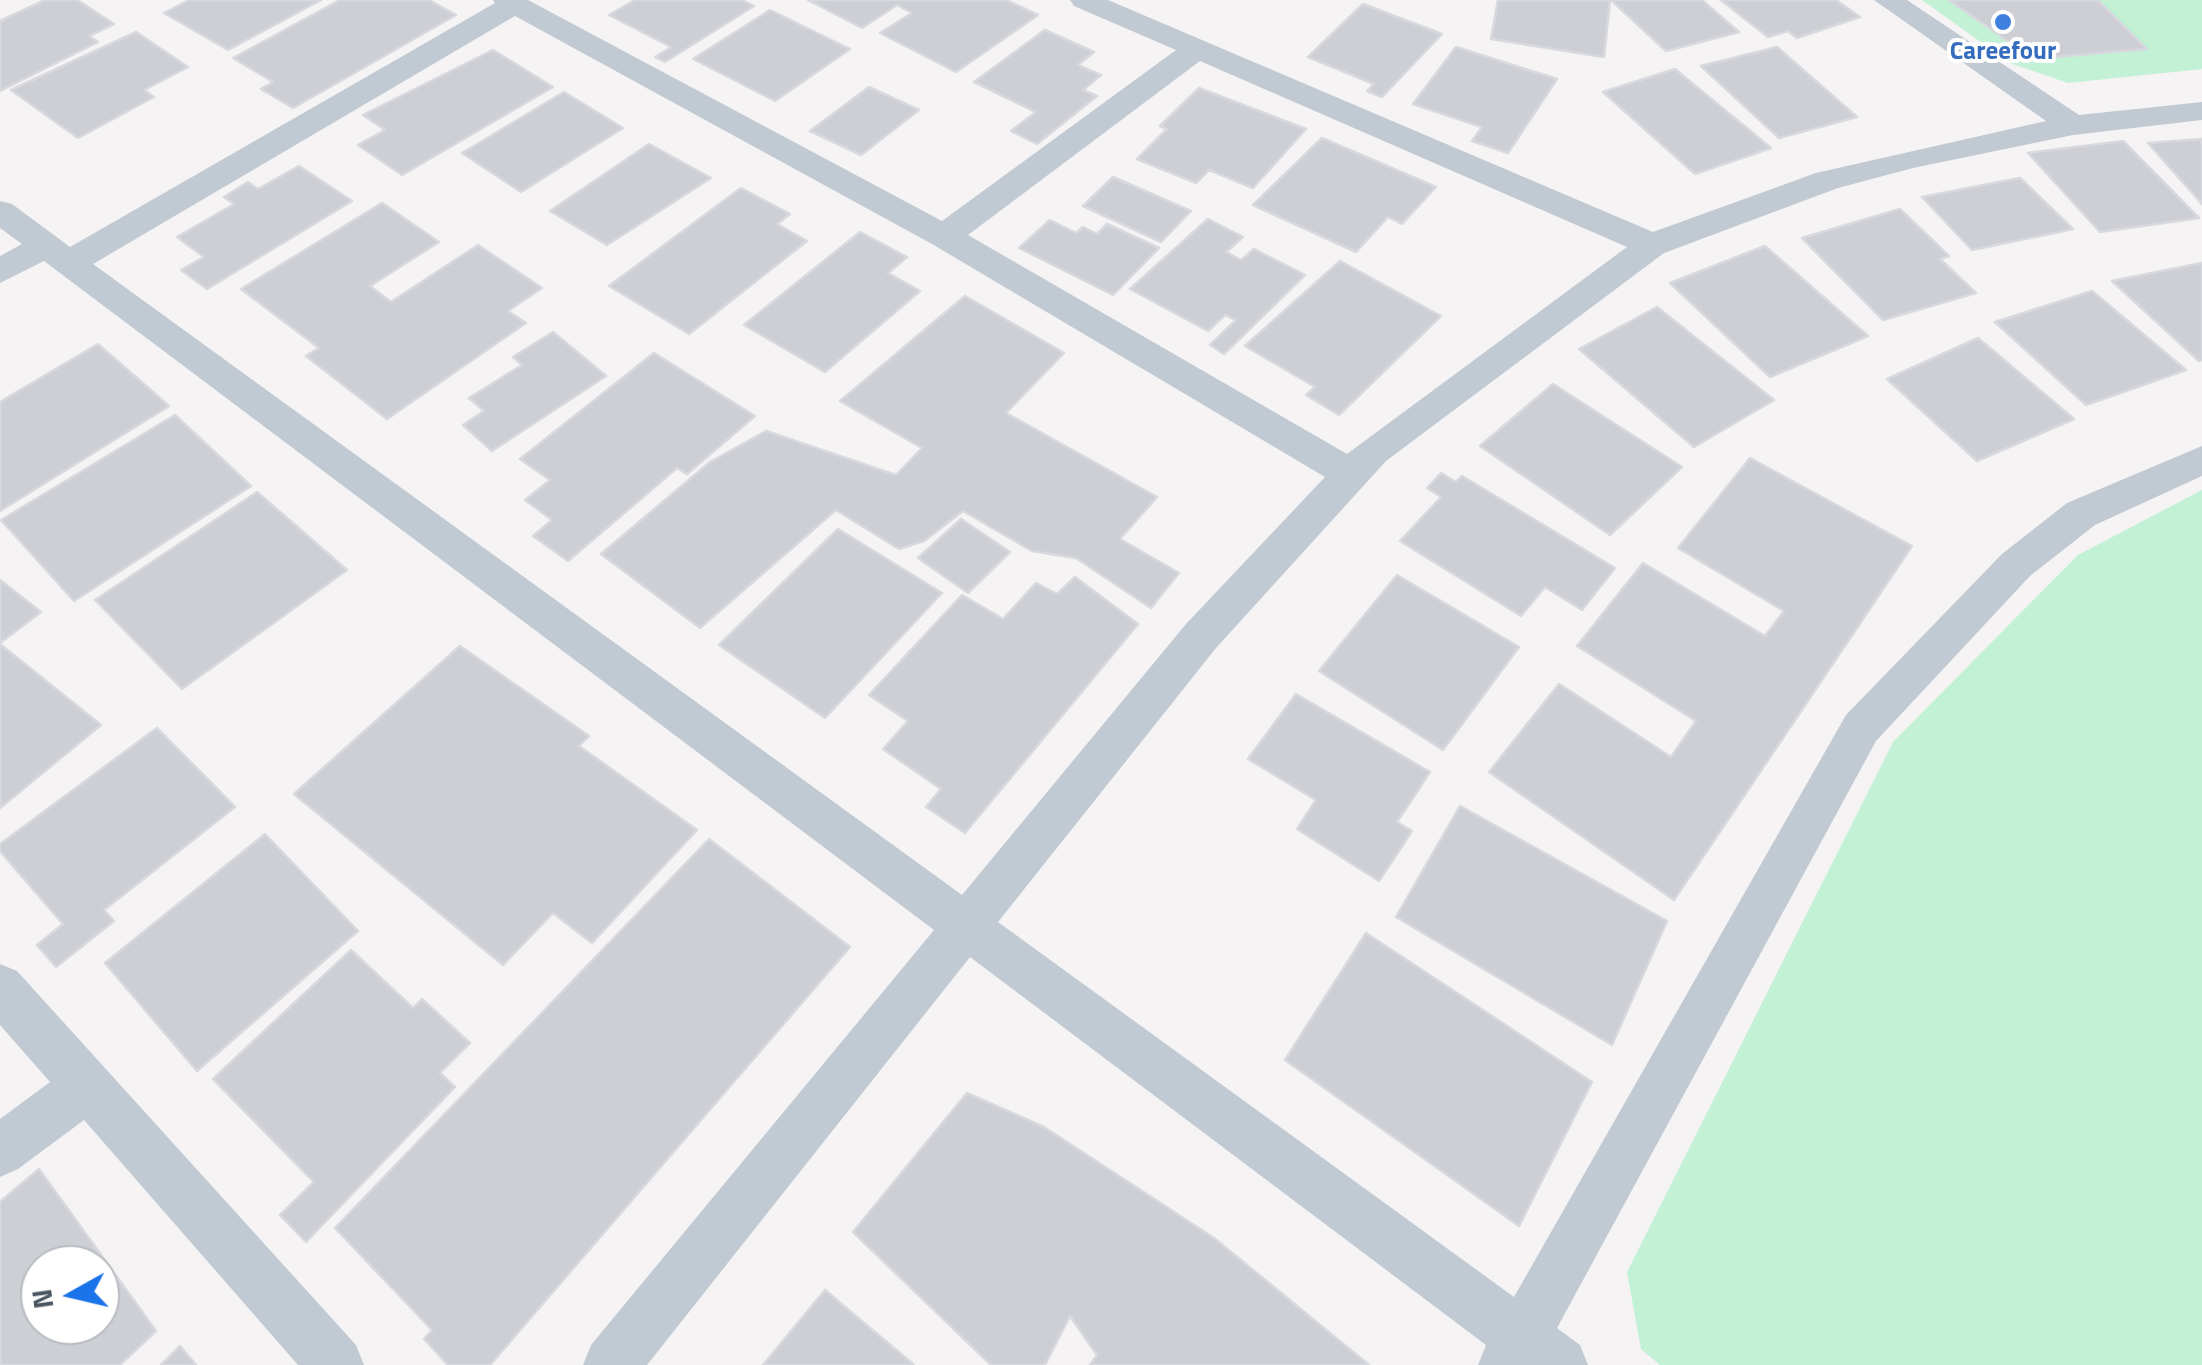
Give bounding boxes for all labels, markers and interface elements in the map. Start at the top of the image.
marker: Careefour [1992,11,2014,33]
place label: Careefour [1950,38,2056,68]
north arrow [20,1245,120,1345]
text: N [19,1286,64,1312]

